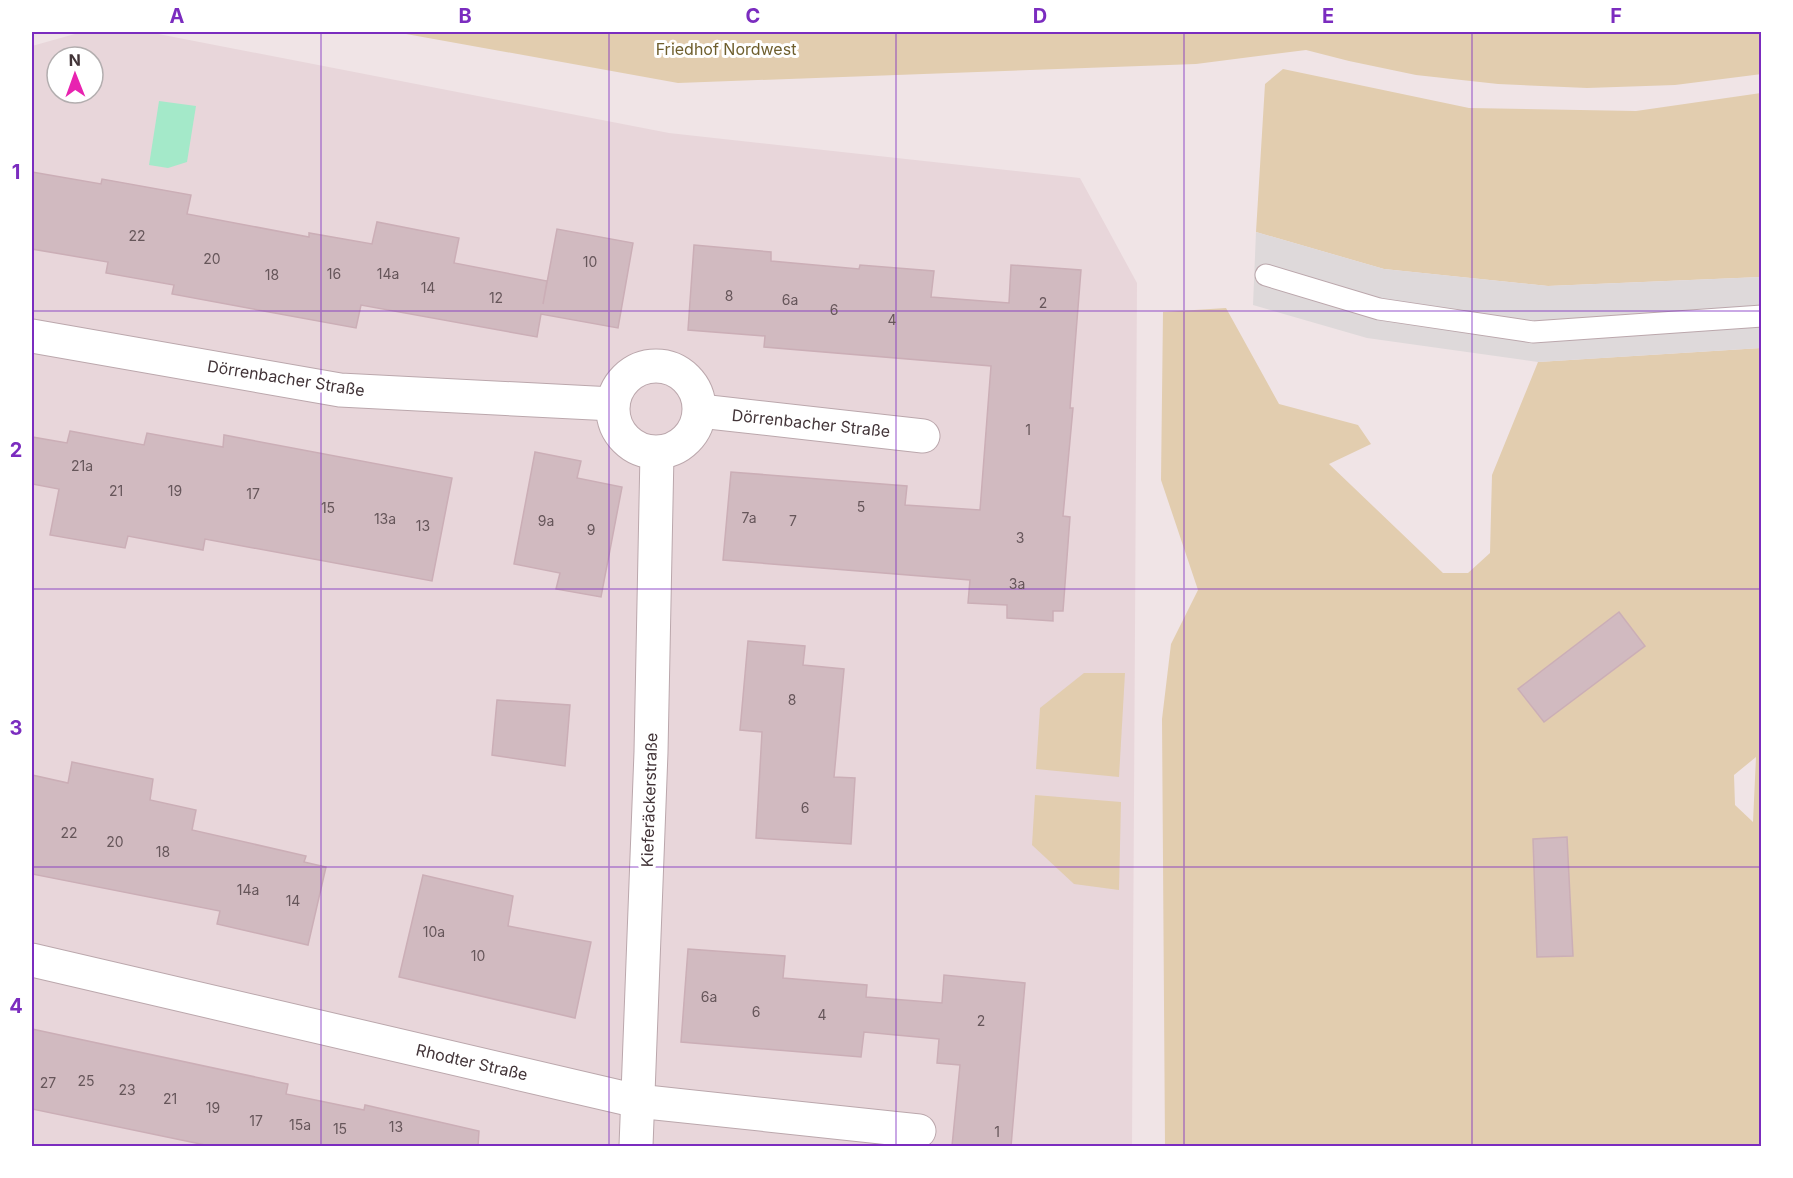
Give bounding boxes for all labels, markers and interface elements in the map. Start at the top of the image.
text: A [170,4,185,28]
text: B [458,4,472,28]
text: C [746,4,760,28]
text: D [1033,4,1047,28]
text: E [1322,4,1334,28]
text: F [1610,4,1622,28]
park label: Friedhof Nordwest [656,39,796,59]
north arrow [45,45,105,105]
text: N [68,50,81,70]
text: 1 [12,160,20,184]
house number: 22 [128,227,146,244]
house number: 20 [203,250,221,267]
house number: 10 [583,253,597,270]
house number: 16 [327,265,341,282]
house number: 14a [377,265,399,282]
house number: 18 [265,266,279,283]
house number: 14 [421,279,435,296]
house number: 8 [725,287,733,304]
house number: 12 [489,289,503,306]
house number: 6a [782,291,798,308]
house number: 2 [1039,294,1047,311]
house number: 6 [830,301,838,318]
house number: 4 [887,311,897,328]
street label: Dörrenbacher Straße [206,356,366,400]
street label: Dörrenbacher Straße [731,405,891,441]
house number: 1 [1025,421,1031,438]
text: 2 [10,438,22,462]
house number: 21a [71,457,93,474]
house number: 21 [109,482,123,499]
house number: 19 [168,482,182,499]
house number: 17 [246,485,260,502]
house number: 5 [857,498,865,515]
house number: 15 [321,499,335,516]
house number: 7a [741,509,757,526]
house number: 13a [374,510,396,527]
house number: 9a [538,512,554,529]
house number: 7 [789,512,797,529]
house number: 13 [416,517,430,534]
house number: 9 [587,521,595,538]
house number: 3 [1016,529,1024,546]
house number: 3a [1009,575,1025,592]
house number: 8 [788,691,796,708]
text: 3 [10,716,22,740]
street label: Kieferäckerstraße [637,732,661,868]
house number: 6 [801,799,809,816]
house number: 22 [60,824,78,841]
house number: 20 [106,833,124,850]
house number: 18 [156,843,170,860]
house number: 14a [237,881,259,898]
house number: 14 [286,892,300,909]
house number: 10a [423,923,445,940]
house number: 10 [471,947,485,964]
house number: 6a [701,988,717,1005]
text: 4 [9,994,23,1018]
house number: 6 [752,1003,760,1020]
house number: 4 [817,1006,827,1023]
house number: 2 [977,1012,985,1029]
street label: Rhodter Straße [414,1039,530,1085]
house number: 25 [77,1072,95,1089]
house number: 27 [40,1074,56,1091]
house number: 23 [118,1081,136,1098]
house number: 21 [163,1090,177,1107]
house number: 19 [206,1099,220,1116]
house number: 17 [249,1112,263,1129]
house number: 15a [289,1116,311,1133]
house number: 13 [389,1118,403,1135]
house number: 15 [333,1120,347,1137]
house number: 1 [994,1123,1000,1140]

